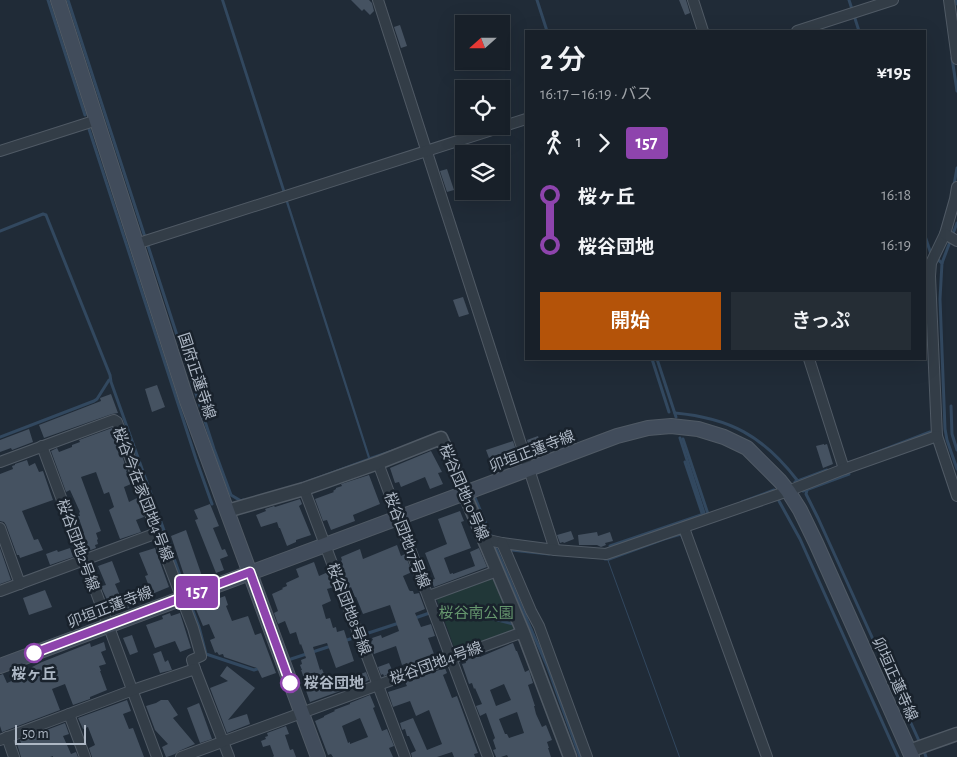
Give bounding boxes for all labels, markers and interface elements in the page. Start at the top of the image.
north arrow [455,15,510,70]
map controls [455,15,510,200]
text: 2 分 [540,47,585,75]
text: ¥195 [877,63,911,82]
button: locate [455,80,510,135]
text: 16:17 – 16:19 · バス [540,86,652,102]
icon: walk [540,129,568,157]
icon: forward [590,129,618,157]
text: 1 [576,134,582,150]
text: 157 [636,134,658,152]
button: layers [455,145,510,200]
text: 16:18 [881,187,911,203]
text: 桜ヶ丘 [578,188,635,207]
text: 16:19 [881,237,911,253]
text: 桜谷団地 [578,238,654,257]
button: 開始 [540,292,721,350]
button: きっぷ [731,292,911,350]
street label: 国府正蓮寺線 [175,331,219,421]
street label: 桜谷今在家団地4号線 [110,425,176,563]
street label: 卯垣正蓮寺線 [487,427,577,475]
street label: 桜谷団地10号線 [436,441,492,543]
street label: 桜谷団地17号線 [381,490,433,590]
street label: 桜谷団地2号線 [54,497,102,593]
street label: 桜谷団地8号線 [324,561,374,657]
line badge: 157 [168,576,226,608]
street label: 卯垣正蓮寺線 [65,583,155,631]
text: 157 [186,583,208,601]
park label: 桜谷南公園 [438,605,514,621]
street label: 卯垣正蓮寺線 [869,635,921,723]
street label: 桜谷団地4号線 [388,639,484,687]
marker: 桜ヶ丘 [24,643,44,663]
place label: 桜ヶ丘 [11,666,57,682]
marker: 桜谷団地 [280,673,300,693]
place label: 桜谷団地 [304,675,364,691]
scale bar [15,722,86,745]
text: 50 m [22,727,49,741]

